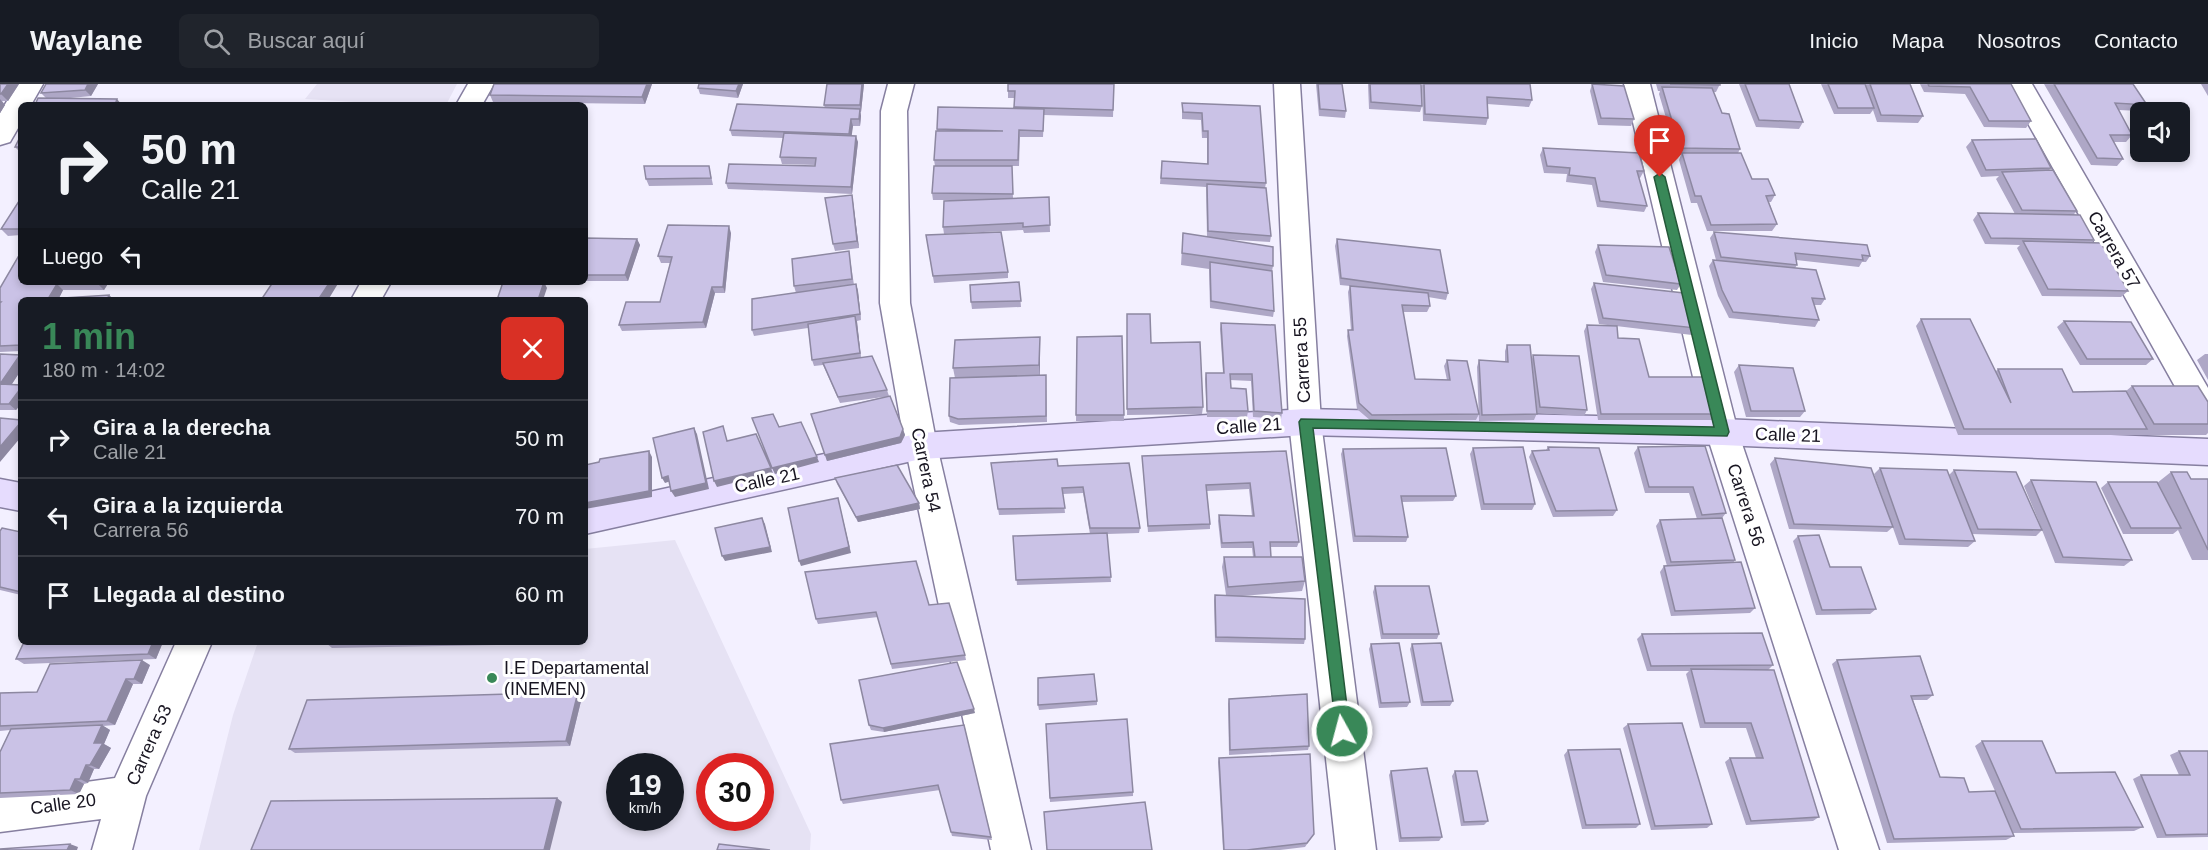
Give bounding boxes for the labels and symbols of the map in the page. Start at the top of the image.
pin [1634,115,1685,177]
street label: Carrera 57 [2084,208,2144,292]
street label: Carrera 55 [1290,317,1314,403]
street label: Calle 21 [1215,414,1283,438]
street label: Calle 21 [1755,424,1821,446]
street label: Carrera 54 [907,426,945,514]
street label: Carrera 56 [1723,461,1769,549]
street label: Calle 21 [733,463,801,497]
place label: I.E Departamental (INEMEN) [504,658,649,699]
marker: I.E Departamental (INEMEN) [485,671,499,685]
position arrow [1310,699,1374,763]
street label: Carrera 53 [122,702,176,788]
speed limit sign: 30 [696,753,774,831]
street label: Calle 20 [29,790,97,818]

